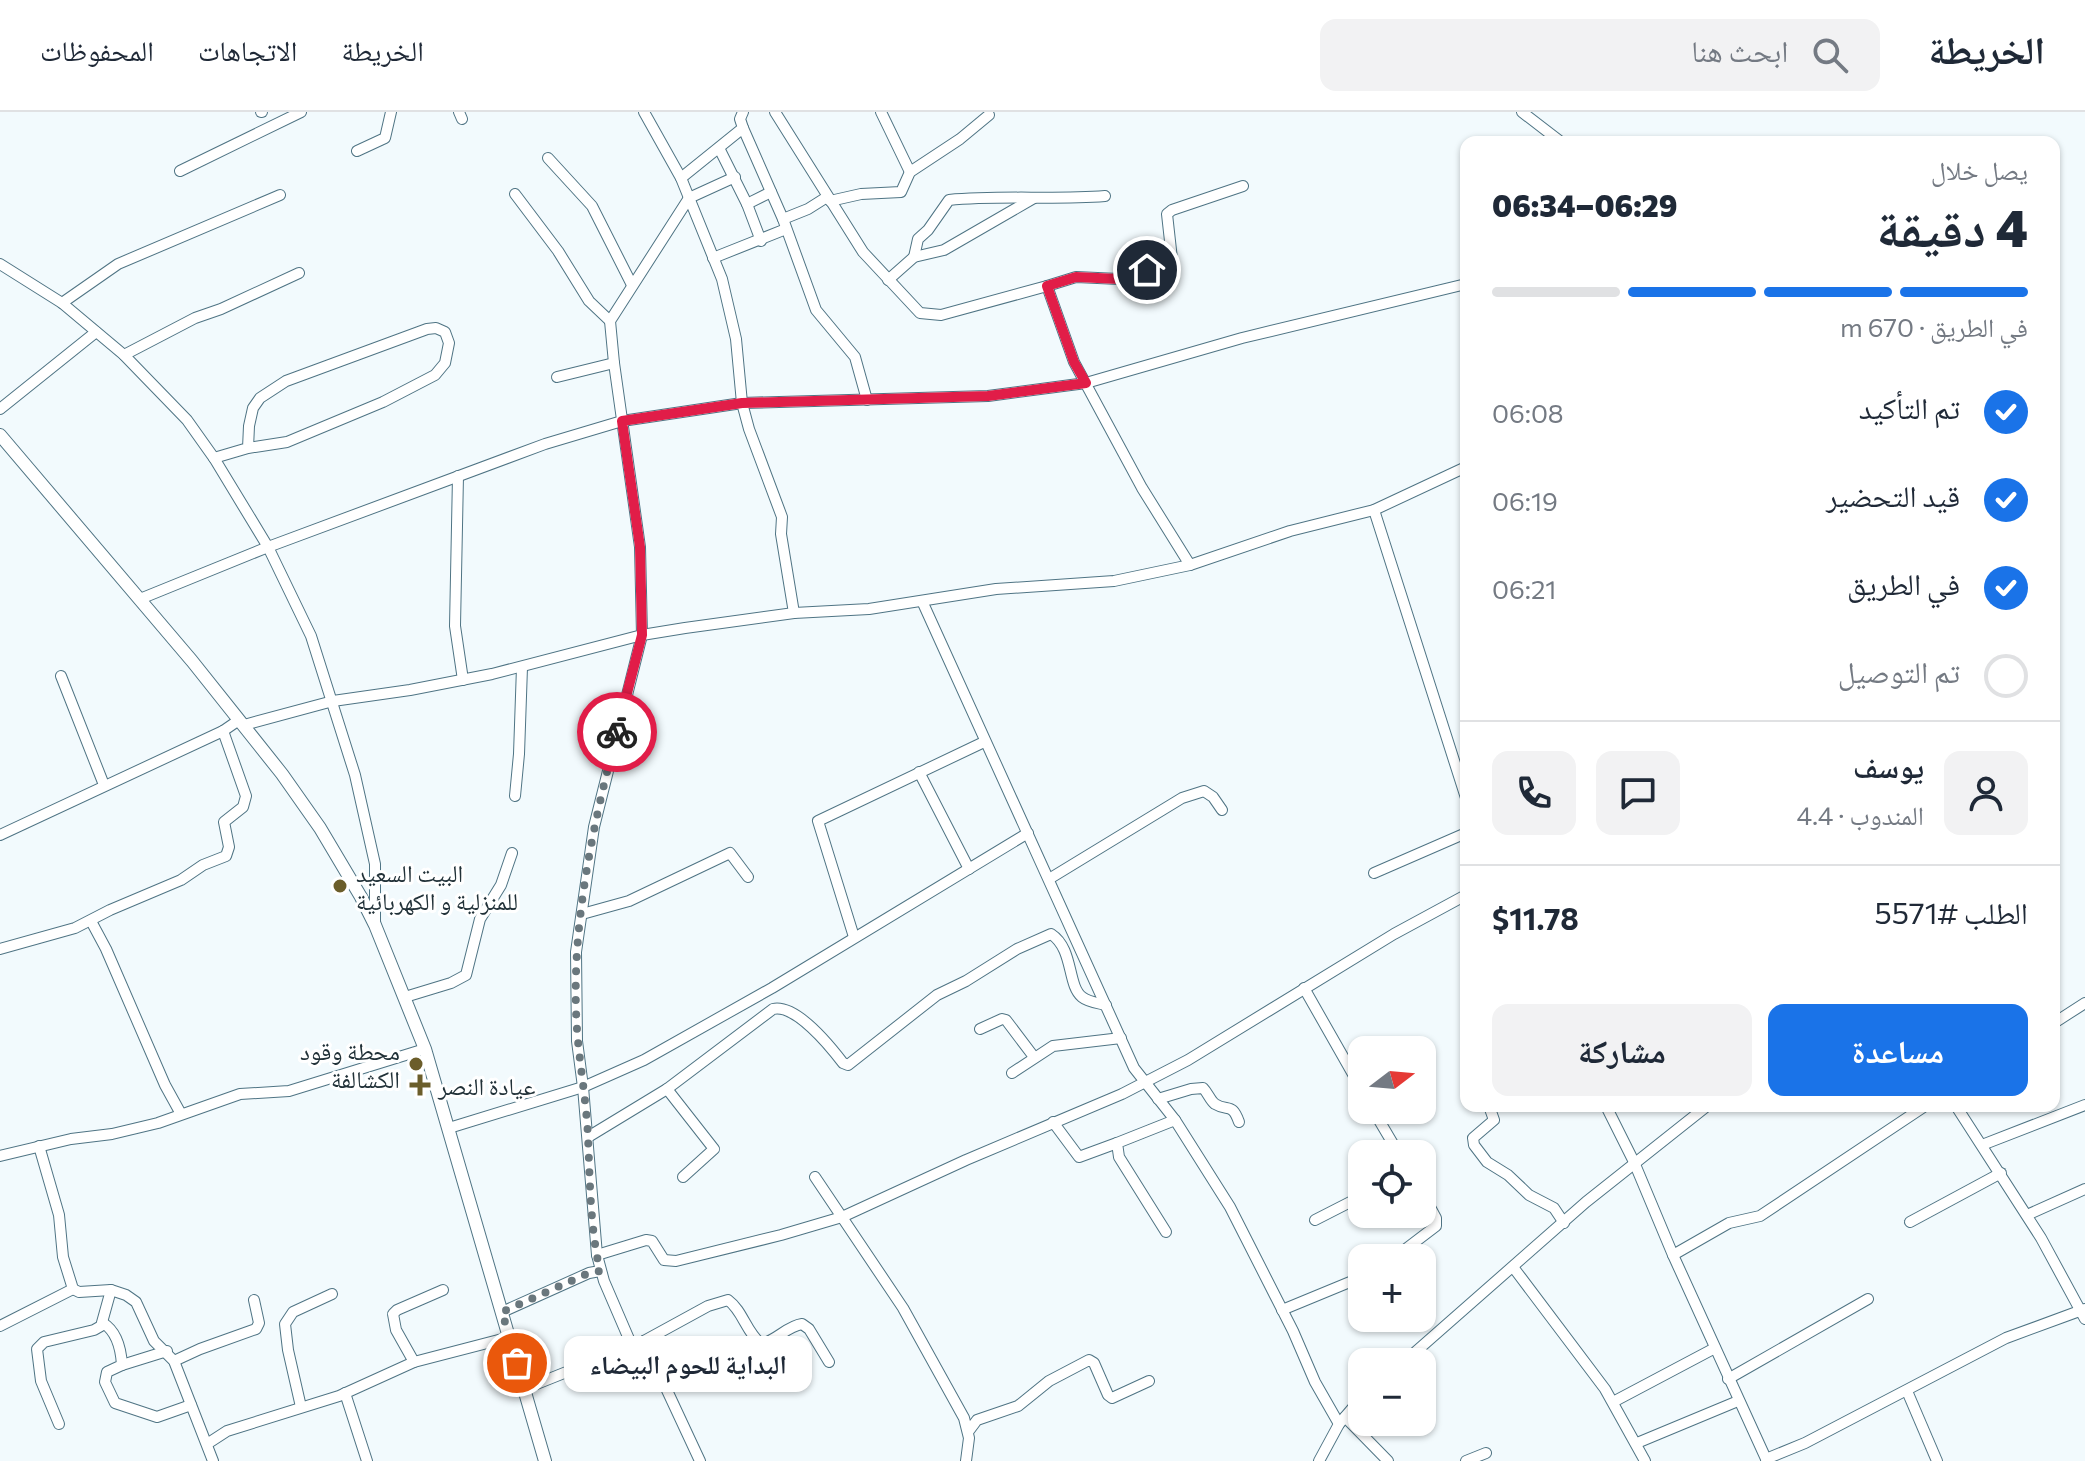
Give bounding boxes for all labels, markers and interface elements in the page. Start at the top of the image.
search box [1320,19,1880,91]
text: الخريطة [1928,25,2045,72]
text: ابحث هنا [1691,31,1788,68]
text: المحفوظات [40,33,154,67]
text: الاتجاهات [198,33,297,67]
text: الخريطة [341,33,424,67]
icon: search [1808,33,1852,77]
text: يصل خلال [1931,154,2028,185]
text: 06:29–06:34 [1492,186,1677,223]
text: 4 دقيقة [1877,194,2028,258]
pin [1113,236,1181,304]
icon: home [1125,248,1169,292]
text: في الطريق · 670 m [1840,311,2028,342]
text: تم التأكيد [1859,388,1960,425]
icon: check [1984,390,2028,434]
text: 06:08 [1492,397,1564,428]
text: قيد التحضير [1826,476,1960,513]
icon: check [1984,478,2028,522]
text: 06:19 [1492,485,1558,516]
text: في الطريق [1847,564,1960,601]
icon: check [1984,566,2028,610]
text: 06:21 [1492,573,1556,604]
text: تم التوصيل [1838,652,1960,689]
courier [577,692,657,772]
icon: bike [595,710,639,754]
text: يوسف [1853,747,1924,784]
button: phone [1492,751,1576,835]
button: chat [1596,751,1680,835]
button: person [1944,751,2028,835]
text: المندوب · 4.4 [1797,799,1924,830]
place label: البيت السعيد للمنزلية و الكهربائية [356,858,518,915]
marker: البيت السعيد للمنزلية و الكهربائية [331,877,349,895]
text: الطلب #5571 [1874,893,2028,930]
text: $11.78 [1492,899,1579,936]
button: مشاركة [1492,1004,1752,1096]
button: مساعدة [1768,1004,2028,1096]
place label: محطة وقود الكشالفة [300,1036,400,1093]
north arrow [1348,1036,1436,1124]
map controls [1348,1036,1436,1436]
marker: محطة وقود الكشالفة [407,1055,425,1073]
place label: عيادة النصر [437,1071,535,1100]
marker: عيادة النصر [409,1074,431,1096]
button: locate [1348,1140,1436,1228]
button: + [1348,1244,1436,1332]
pin [483,1329,551,1397]
callout: البداية للحوم البيضاء [565,1335,813,1391]
icon: bag [495,1341,539,1385]
text: البداية للحوم البيضاء [589,1348,787,1379]
button: − [1348,1348,1436,1436]

